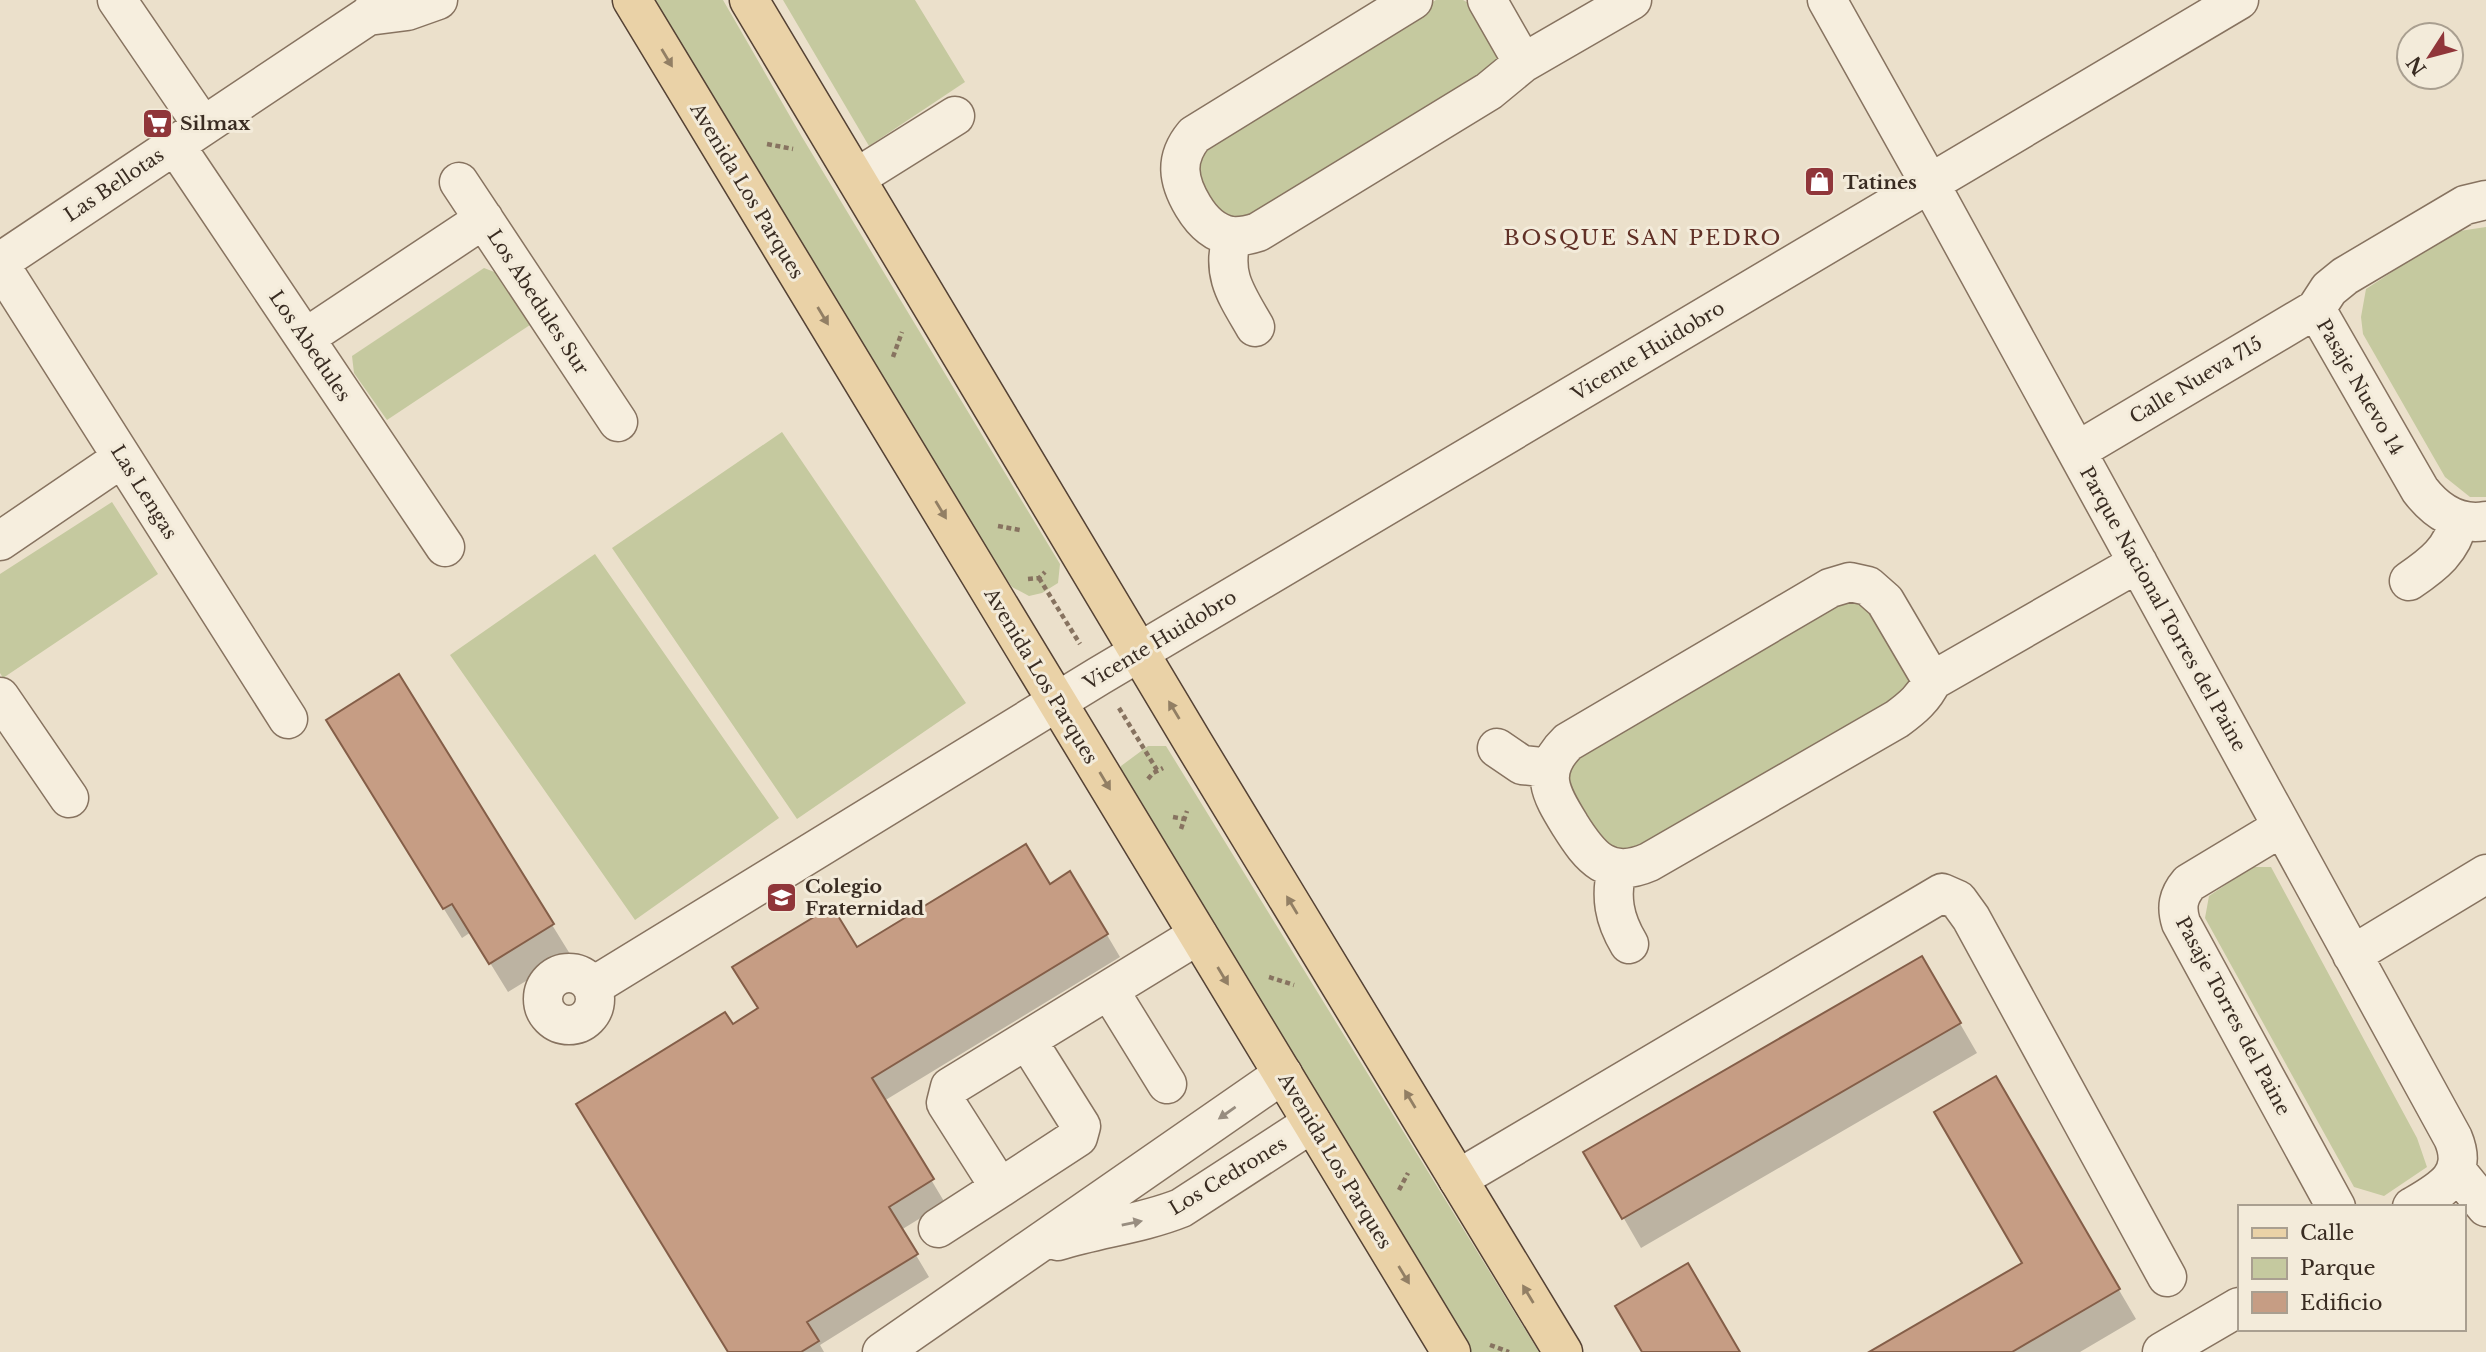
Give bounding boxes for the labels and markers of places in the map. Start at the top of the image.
supermarket icon: Silmax [140,106,174,140]
place label: Silmax [180,112,251,135]
shop icon: Tatines [1803,165,1837,199]
place label: Tatines [1843,171,1917,194]
place label: Colegio Fraternidad [805,875,924,920]
school or university icon: Colegio Fraternidad [765,880,799,914]

